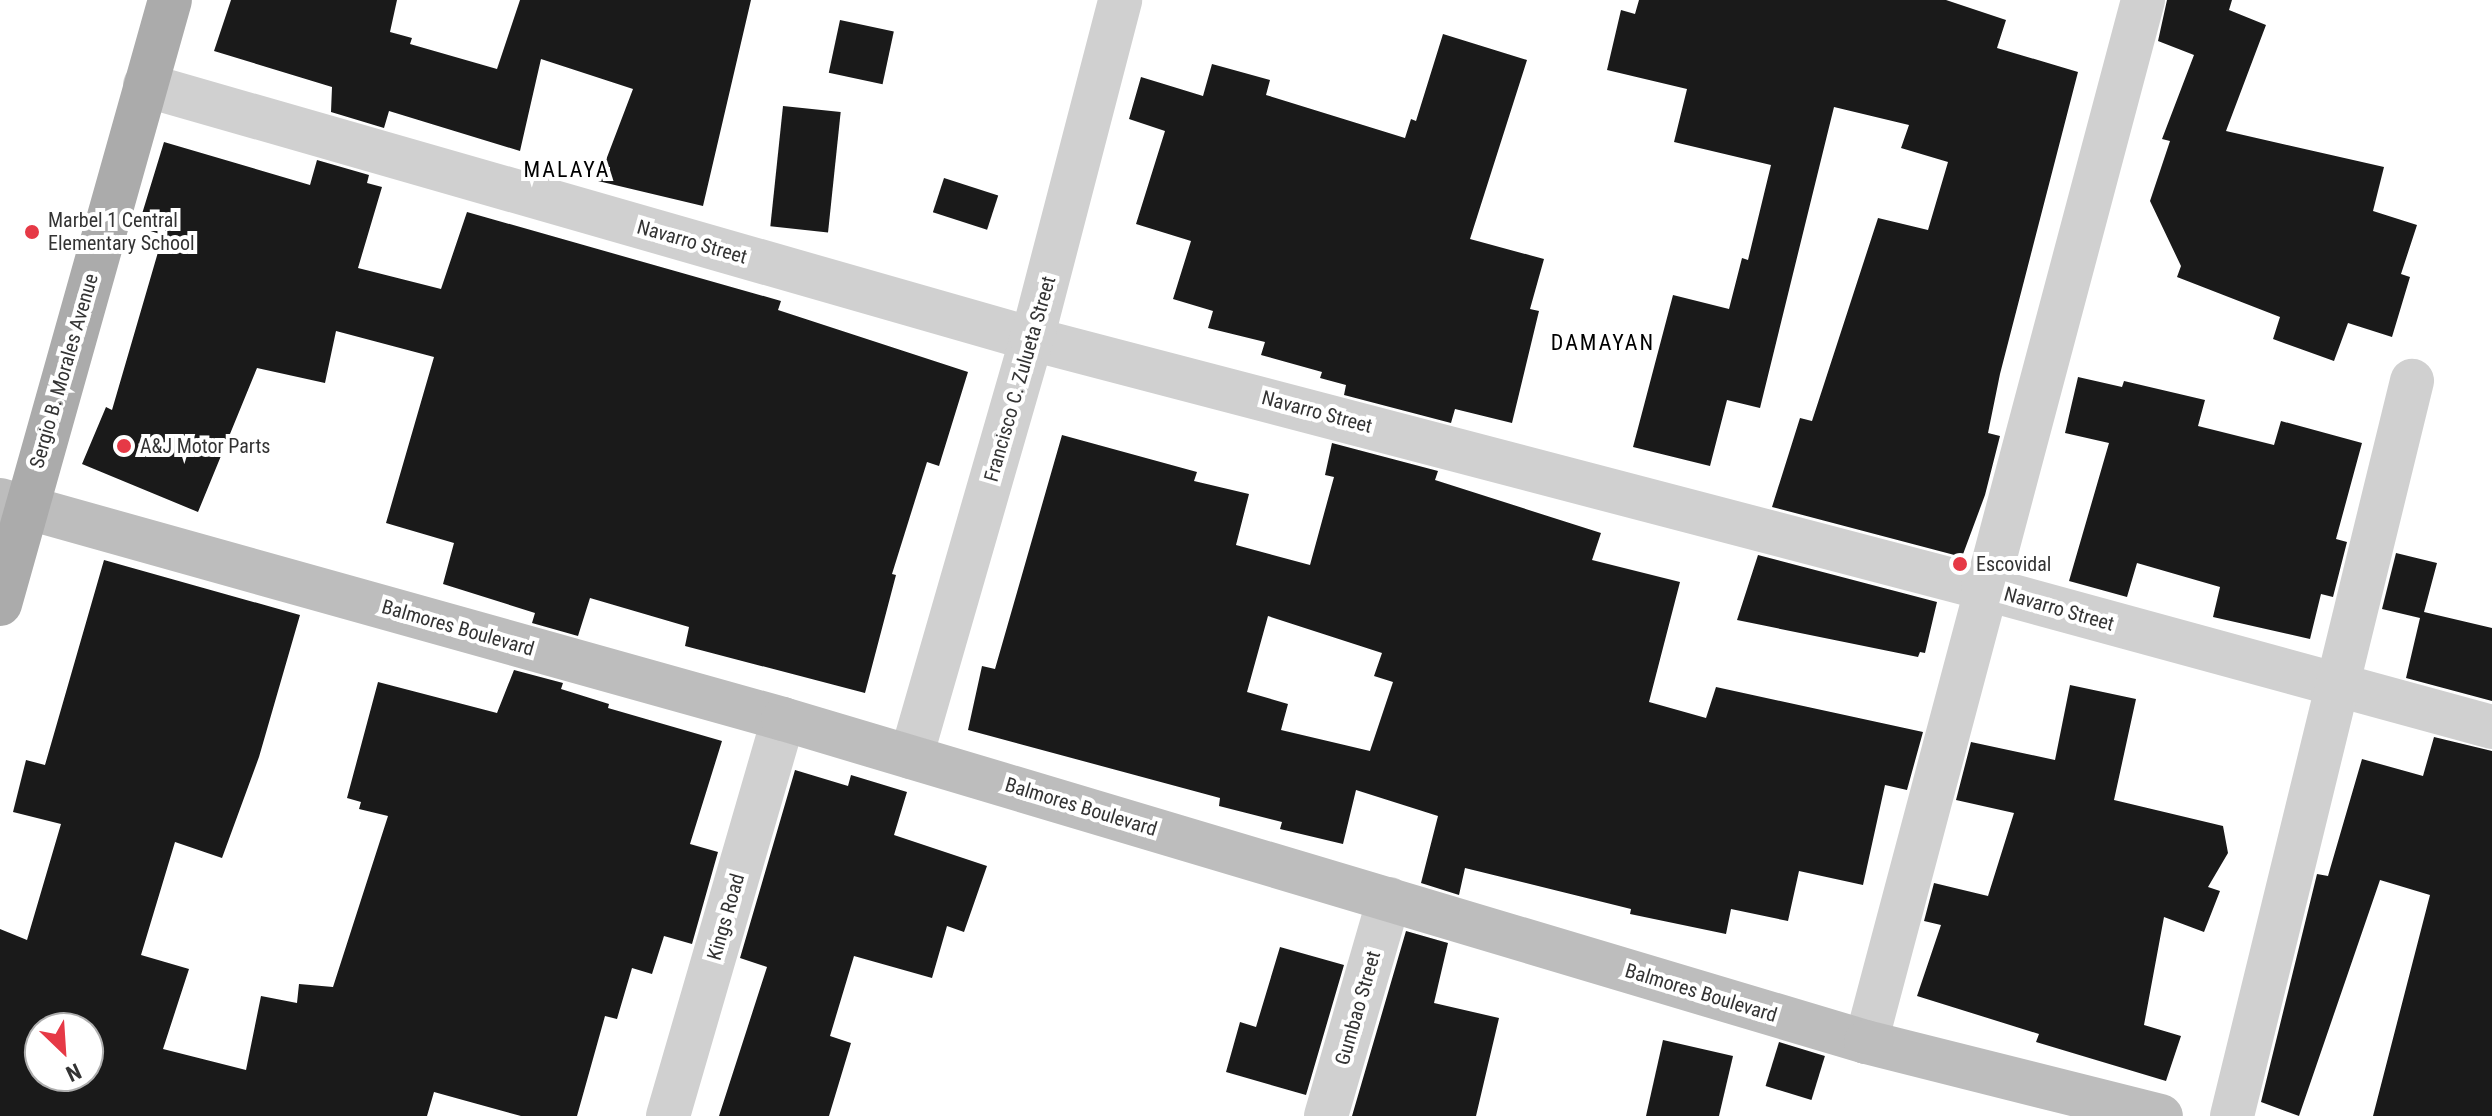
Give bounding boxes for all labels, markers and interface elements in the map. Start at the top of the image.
district label: MALAYA [523,157,611,183]
place label: Marbel 1 Central Elementary School [48,208,195,255]
street label: Navarro Street [634,215,750,269]
marker: Marbel 1 Central Elementary School [23,223,41,241]
street label: Sergio B. Morales Avenue [25,271,103,471]
street label: Francisco C. Zulueta Street [979,273,1061,485]
district label: DAMAYAN [1551,330,1655,356]
street label: Navarro Street [1259,386,1375,438]
place label: A&J Motor Parts [140,434,270,458]
marker: A&J Motor Parts [115,437,133,455]
place label: Escovidal [1976,552,2051,576]
marker: Escovidal [1951,555,1969,573]
street label: Navarro Street [2001,582,2117,636]
street label: Balmores Boulevard [379,595,537,661]
street label: Balmores Boulevard [1002,773,1160,841]
street label: Kings Road [702,871,750,963]
street label: Gumbao Street [1330,948,1386,1068]
street label: Balmores Boulevard [1622,959,1780,1027]
north arrow [24,1012,104,1092]
text: N [62,1058,85,1087]

